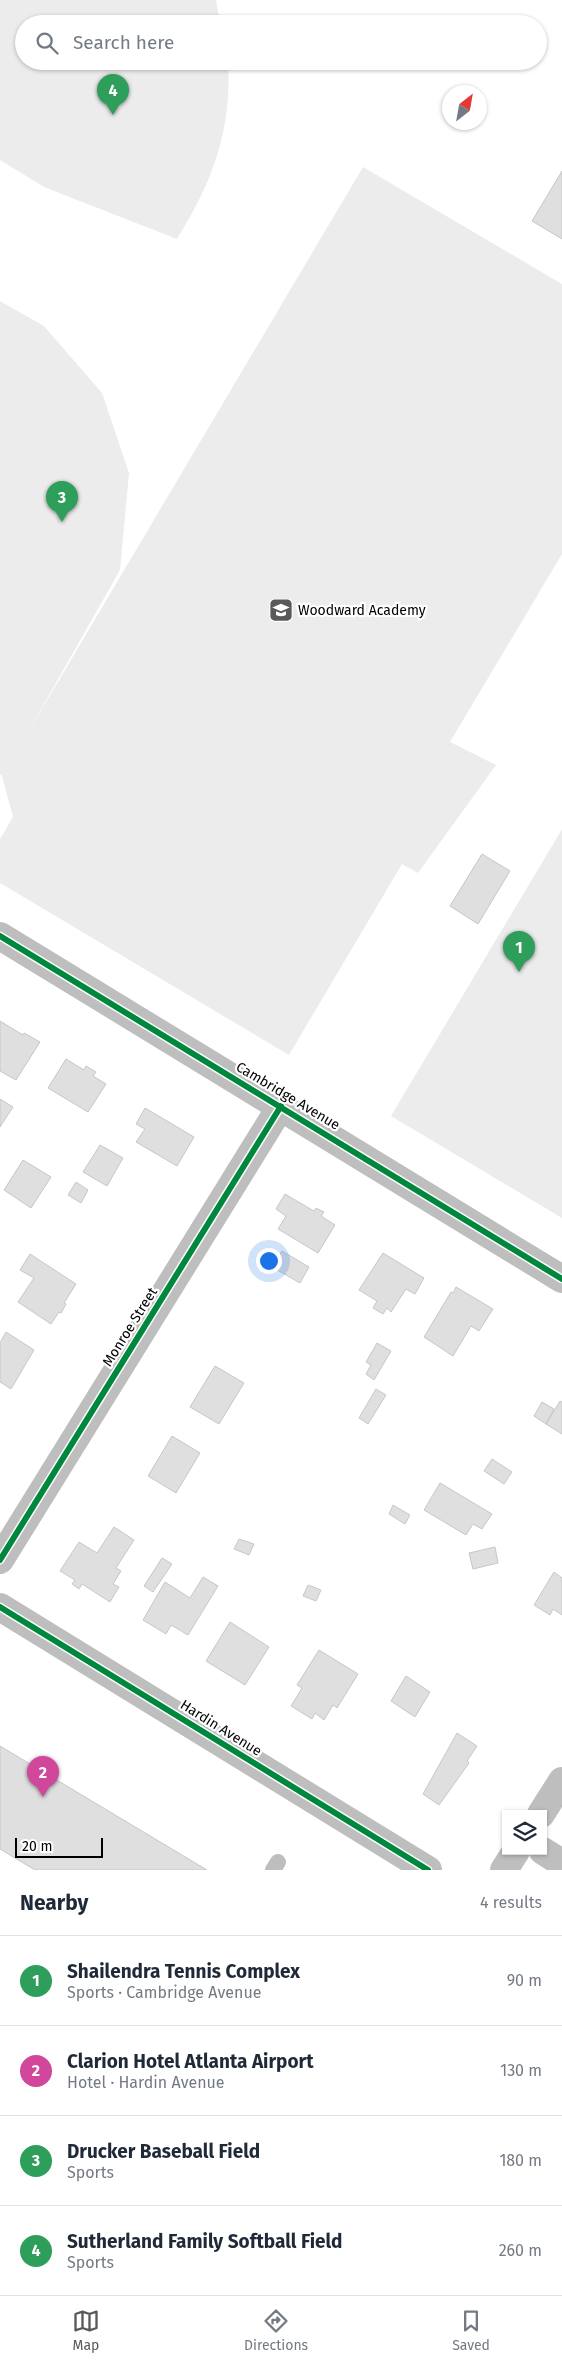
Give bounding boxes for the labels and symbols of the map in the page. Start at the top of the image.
pin: 4 [97,74,129,115]
north arrow [442,85,487,130]
pin: 3 [46,481,78,522]
school or university icon: Woodward Academy [268,597,294,623]
place label: Woodward Academy [298,602,426,619]
pin: 1 [503,931,535,972]
street label: Cambridge Avenue [233,1058,343,1134]
your location [256,1248,282,1274]
street label: Monroe Street [99,1284,161,1370]
street label: Hardin Avenue [177,1696,265,1760]
pin: 2 [27,1756,59,1797]
scale bar [15,1835,102,1858]

